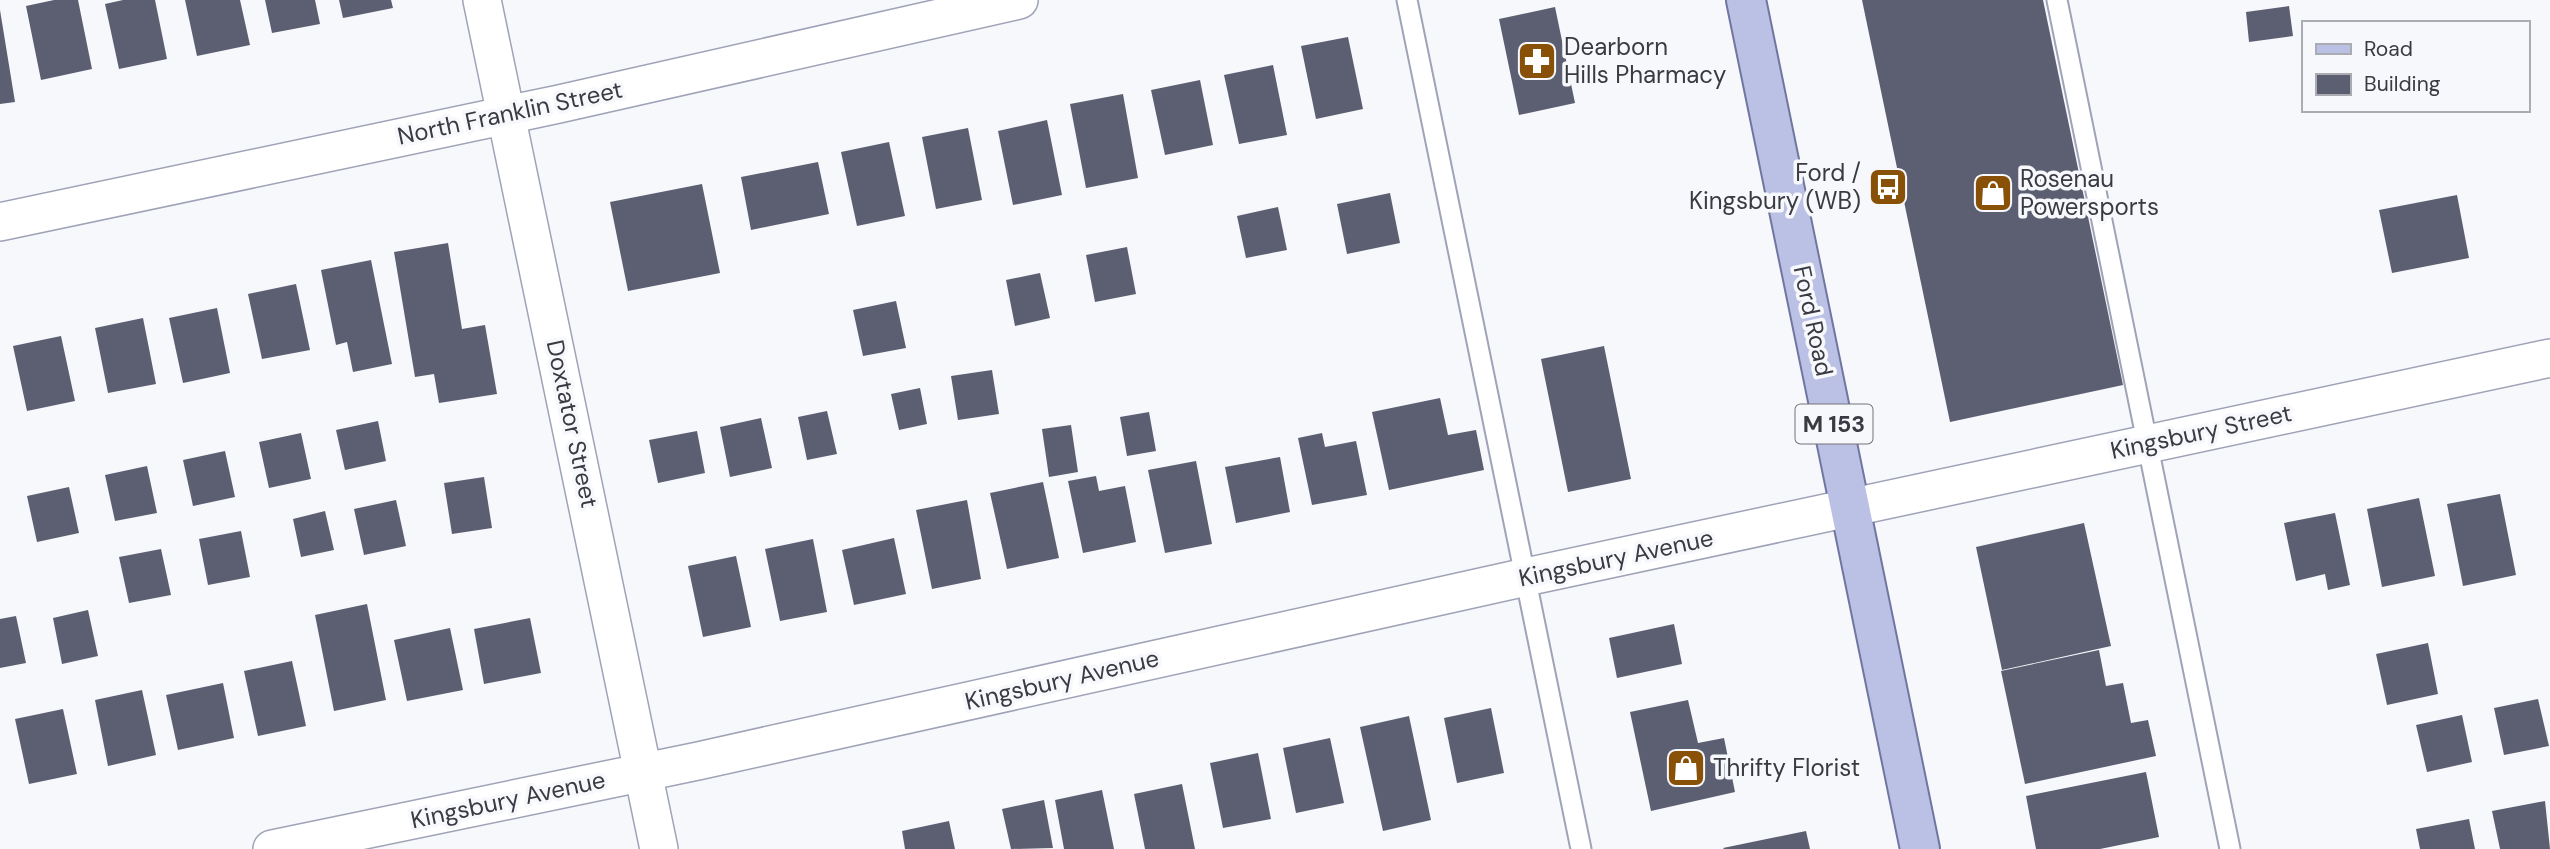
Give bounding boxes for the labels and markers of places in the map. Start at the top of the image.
place label: Dearborn Hills Pharmacy [1564,31,1726,90]
pharmacy icon: Dearborn Hills Pharmacy [1516,40,1558,82]
place label: Ford / Kingsbury (WB) [1689,157,1861,216]
place label: Rosenau Powersports [2020,163,2159,222]
bus stop icon: Ford / Kingsbury (WB) [1867,166,1909,208]
shop icon: Rosenau Powersports [1972,172,2014,214]
shop icon: Thrifty Florist [1665,747,1707,789]
place label: Thrifty Florist [1713,752,1860,783]

